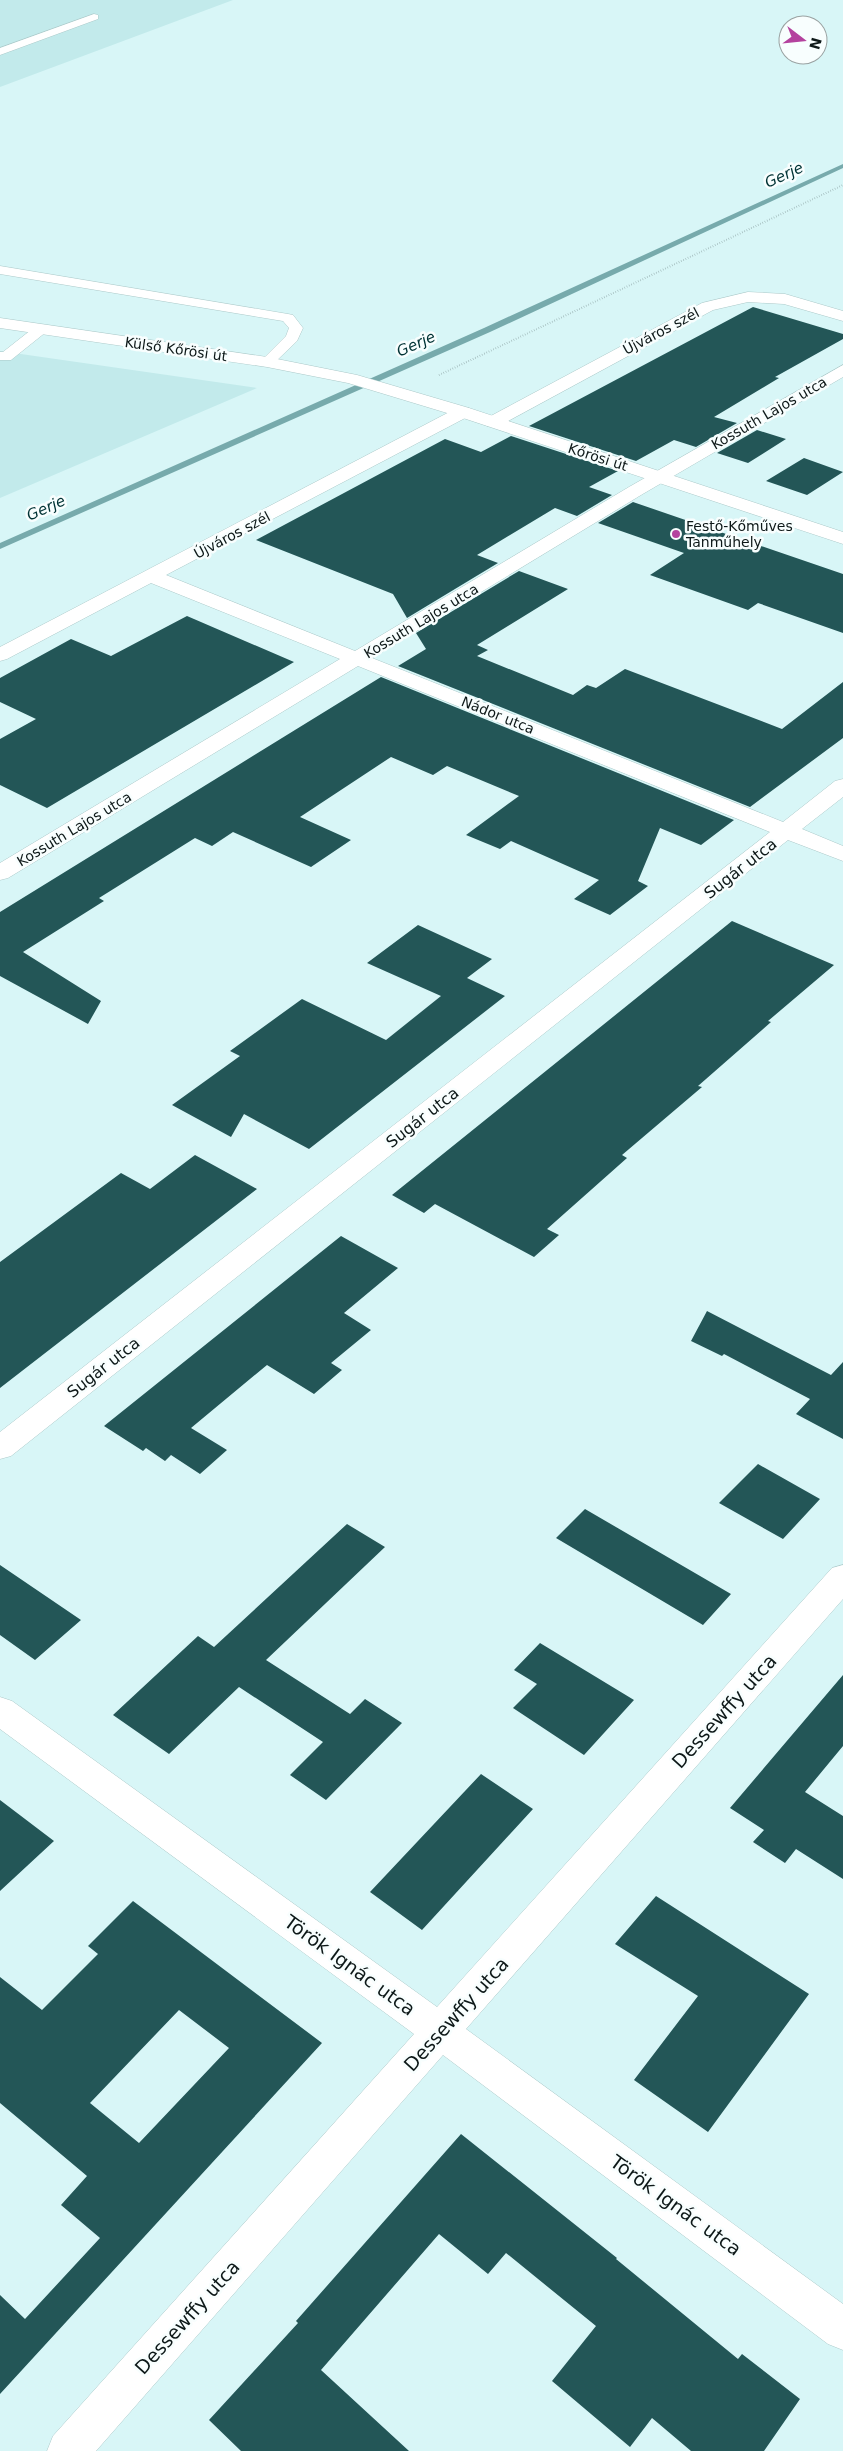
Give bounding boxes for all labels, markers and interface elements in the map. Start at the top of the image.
north arrow [778,15,828,65]
text: N [806,36,825,51]
water label: Gerje [762,158,806,192]
street label: Újváros szél [620,303,702,358]
water label: Gerje [394,328,438,360]
street label: Külső Kőrösi út [124,334,229,364]
street label: Kossuth Lajos utca [708,373,830,453]
street label: Kőrösi út [566,440,630,474]
water label: Gerje [24,492,68,524]
street label: Újváros szél [191,507,273,562]
place label: Festő-Kőműves Tanműhely [685,518,793,550]
marker: Festő-Kőműves Tanműhely [670,528,682,540]
street label: Kossuth Lajos utca [361,581,481,661]
street label: Nádor utca [459,693,537,737]
street label: Kossuth Lajos utca [14,789,134,869]
street label: Sugár utca [700,834,780,903]
street label: Sugár utca [382,1083,462,1152]
street label: Sugár utca [63,1333,143,1402]
street label: Dessewffy utca [667,1650,781,1772]
street label: Török Ignác utca [280,1910,420,2020]
street label: Dessewffy utca [399,1953,513,2075]
street label: Török Ignác utca [606,2150,746,2260]
street label: Dessewffy utca [130,2256,244,2378]

